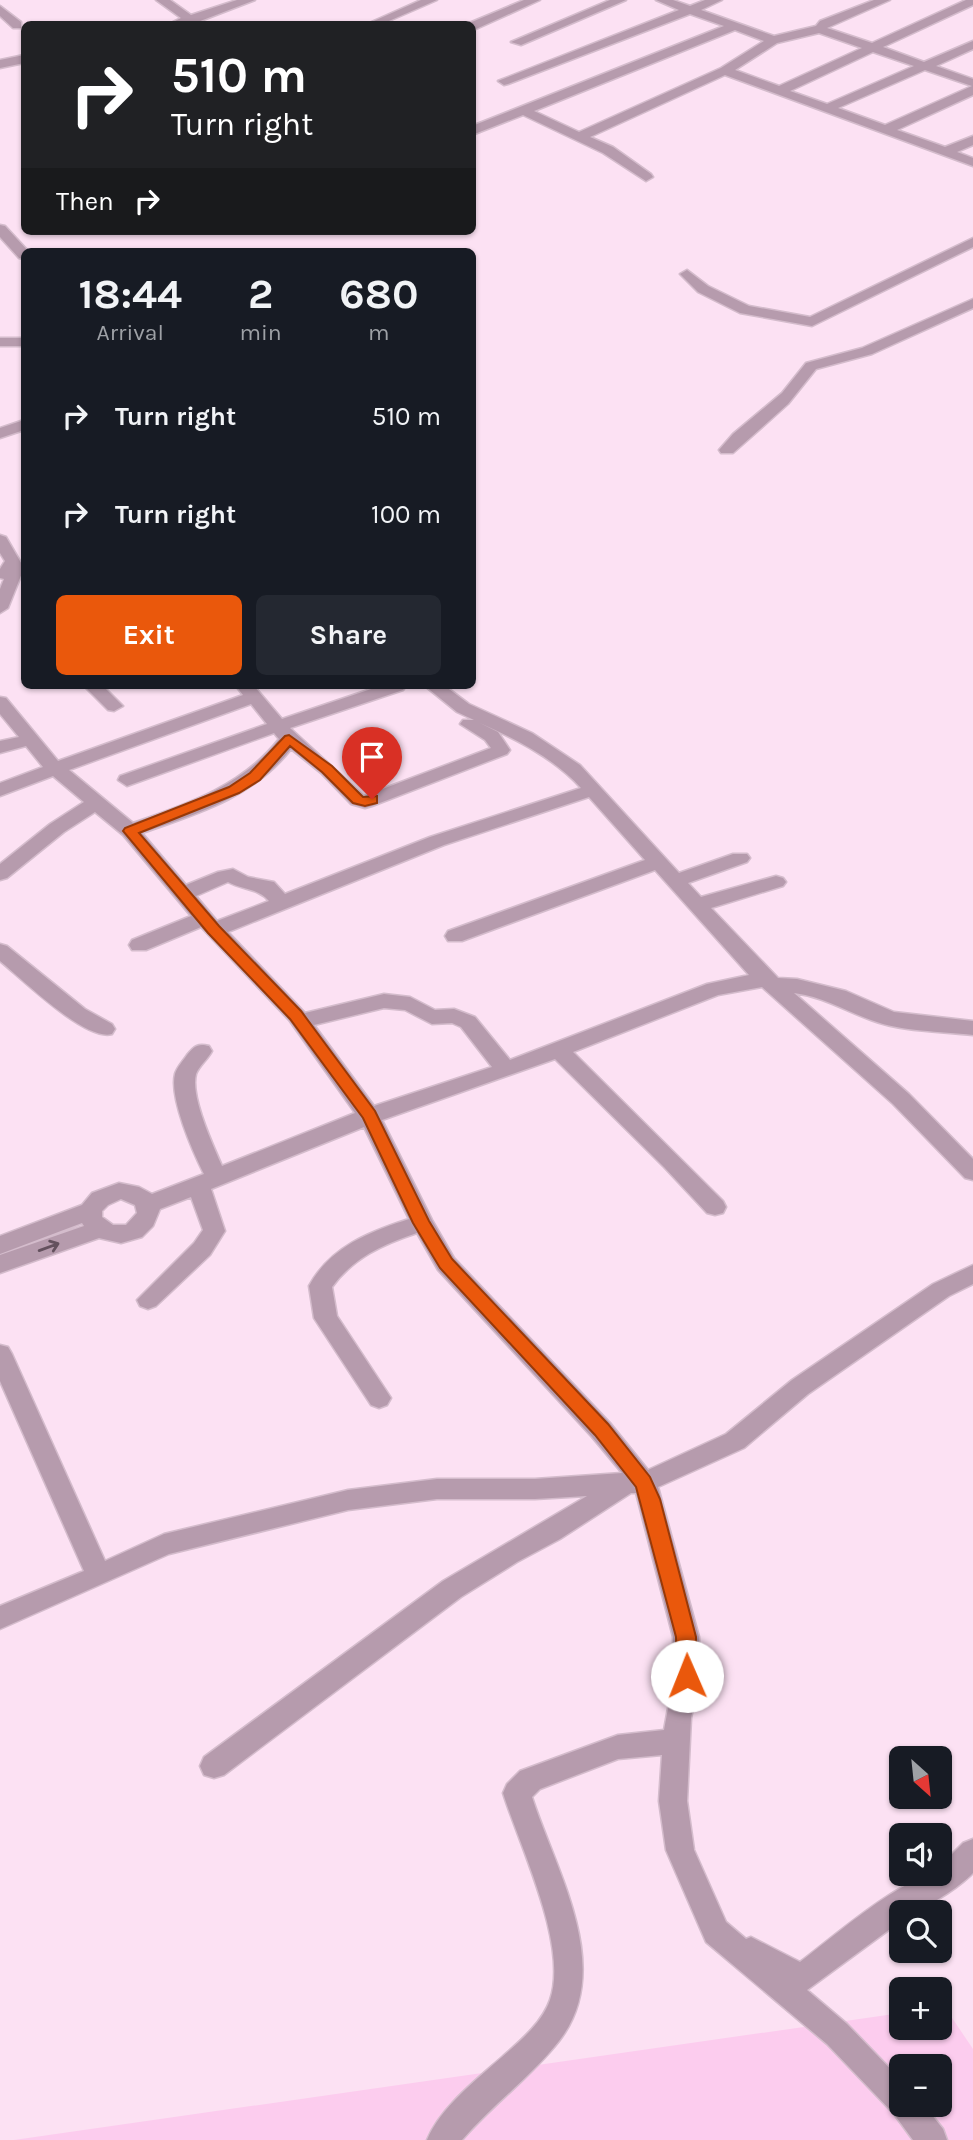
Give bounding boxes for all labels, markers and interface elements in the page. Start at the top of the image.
text: 510 m [171,47,307,104]
icon: right [56,49,147,140]
text: Turn right [171,106,313,143]
icon: right [128,182,166,220]
text: Then [56,186,114,217]
text: 18:44 [79,269,182,319]
text: 2 [248,269,273,319]
text: 680 [339,269,418,319]
text: Arrival [97,319,164,346]
text: min [239,319,282,346]
text: m [368,319,390,346]
icon: right [56,397,94,435]
text: Turn right [115,401,236,432]
text: 510 m [372,401,441,432]
icon: right [56,495,94,533]
text: Turn right [115,499,236,530]
text: 100 m [371,499,441,530]
button: Exit [56,595,242,675]
button: Share [256,595,441,675]
pin [342,727,402,799]
icon: arrive [353,738,391,776]
one-way arrow [37,1240,59,1252]
position arrow [650,1639,724,1713]
north arrow [889,1746,952,1810]
map controls [889,1746,952,2117]
button: sound [889,1823,952,1886]
button: search [889,1900,952,1963]
button: + [889,1977,952,2040]
button: − [889,2054,952,2117]

